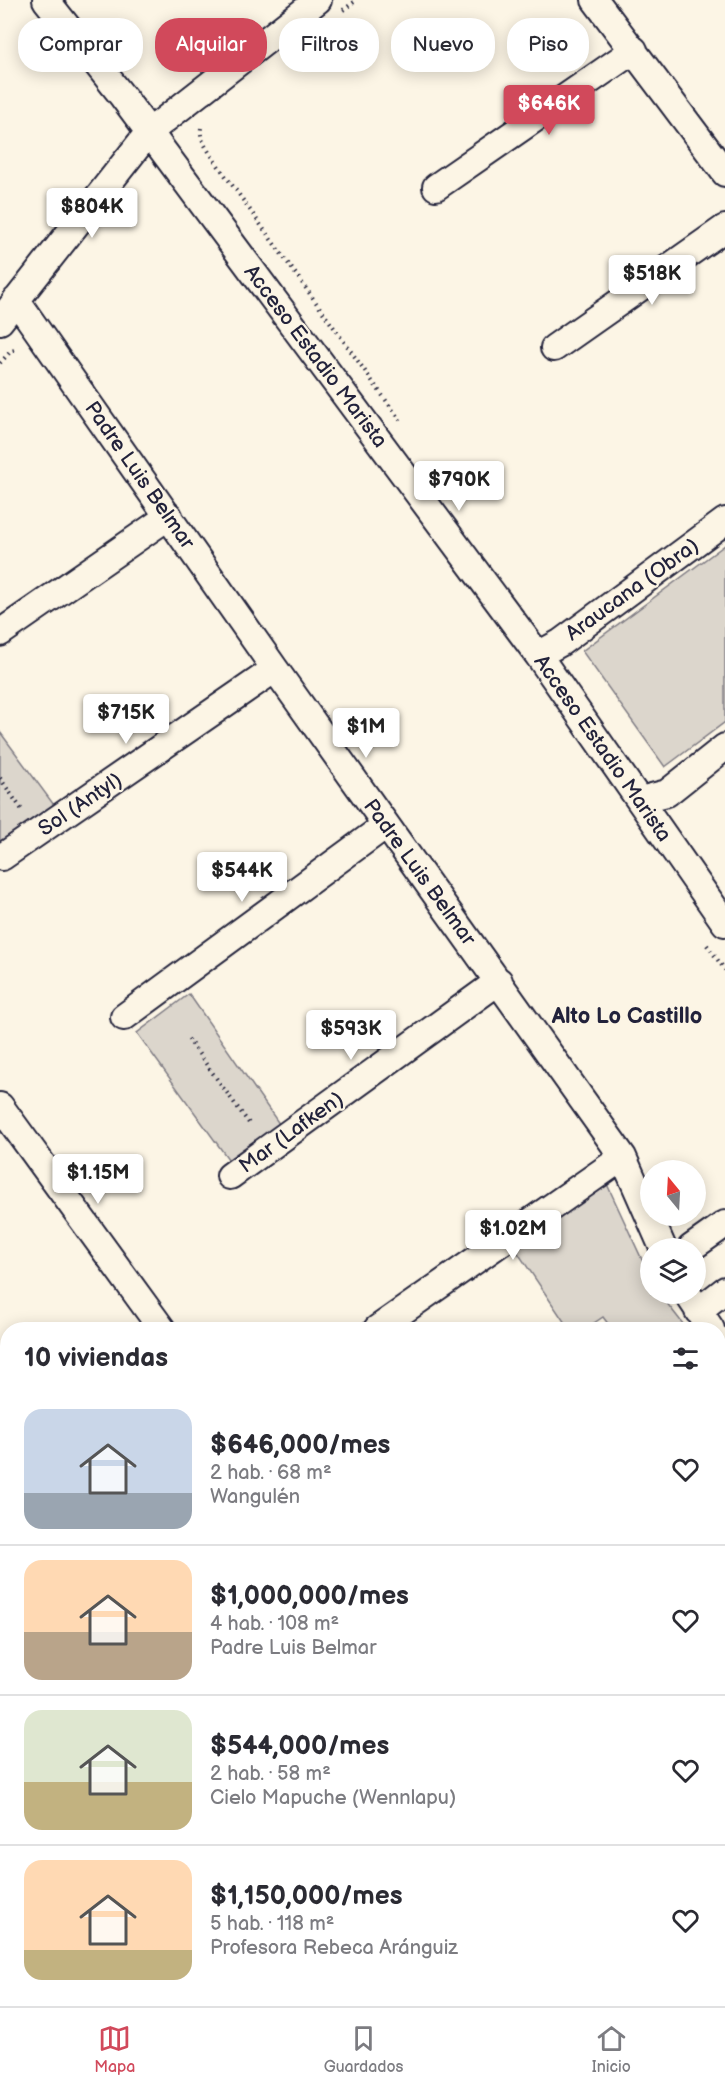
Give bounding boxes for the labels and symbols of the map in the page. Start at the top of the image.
pin: $646K [507,85,591,136]
pin: $804K [50,188,134,239]
pin: $518K [610,255,694,306]
street label: Acceso Estadio Marista [239,260,392,453]
street label: Padre Luis Belmar [79,397,200,554]
pin: $790K [417,461,501,512]
street label: Araucana (Obra) [561,533,704,646]
street label: Acceso Estadio Marista [529,650,677,847]
pin: $715K [84,694,168,745]
pin: $1M [337,708,395,759]
street label: Sol (Antyl) [34,767,127,842]
street label: Padre Luis Belmar [358,794,481,951]
pin: $544K [200,852,284,903]
district label: Alto Lo Castillo [551,1003,702,1030]
pin: $593K [309,1010,393,1061]
street label: Mar (Lafken) [234,1086,348,1179]
pin: $1.15M [49,1154,147,1205]
north arrow [640,1160,706,1226]
pin: $1.02M [464,1210,562,1261]

